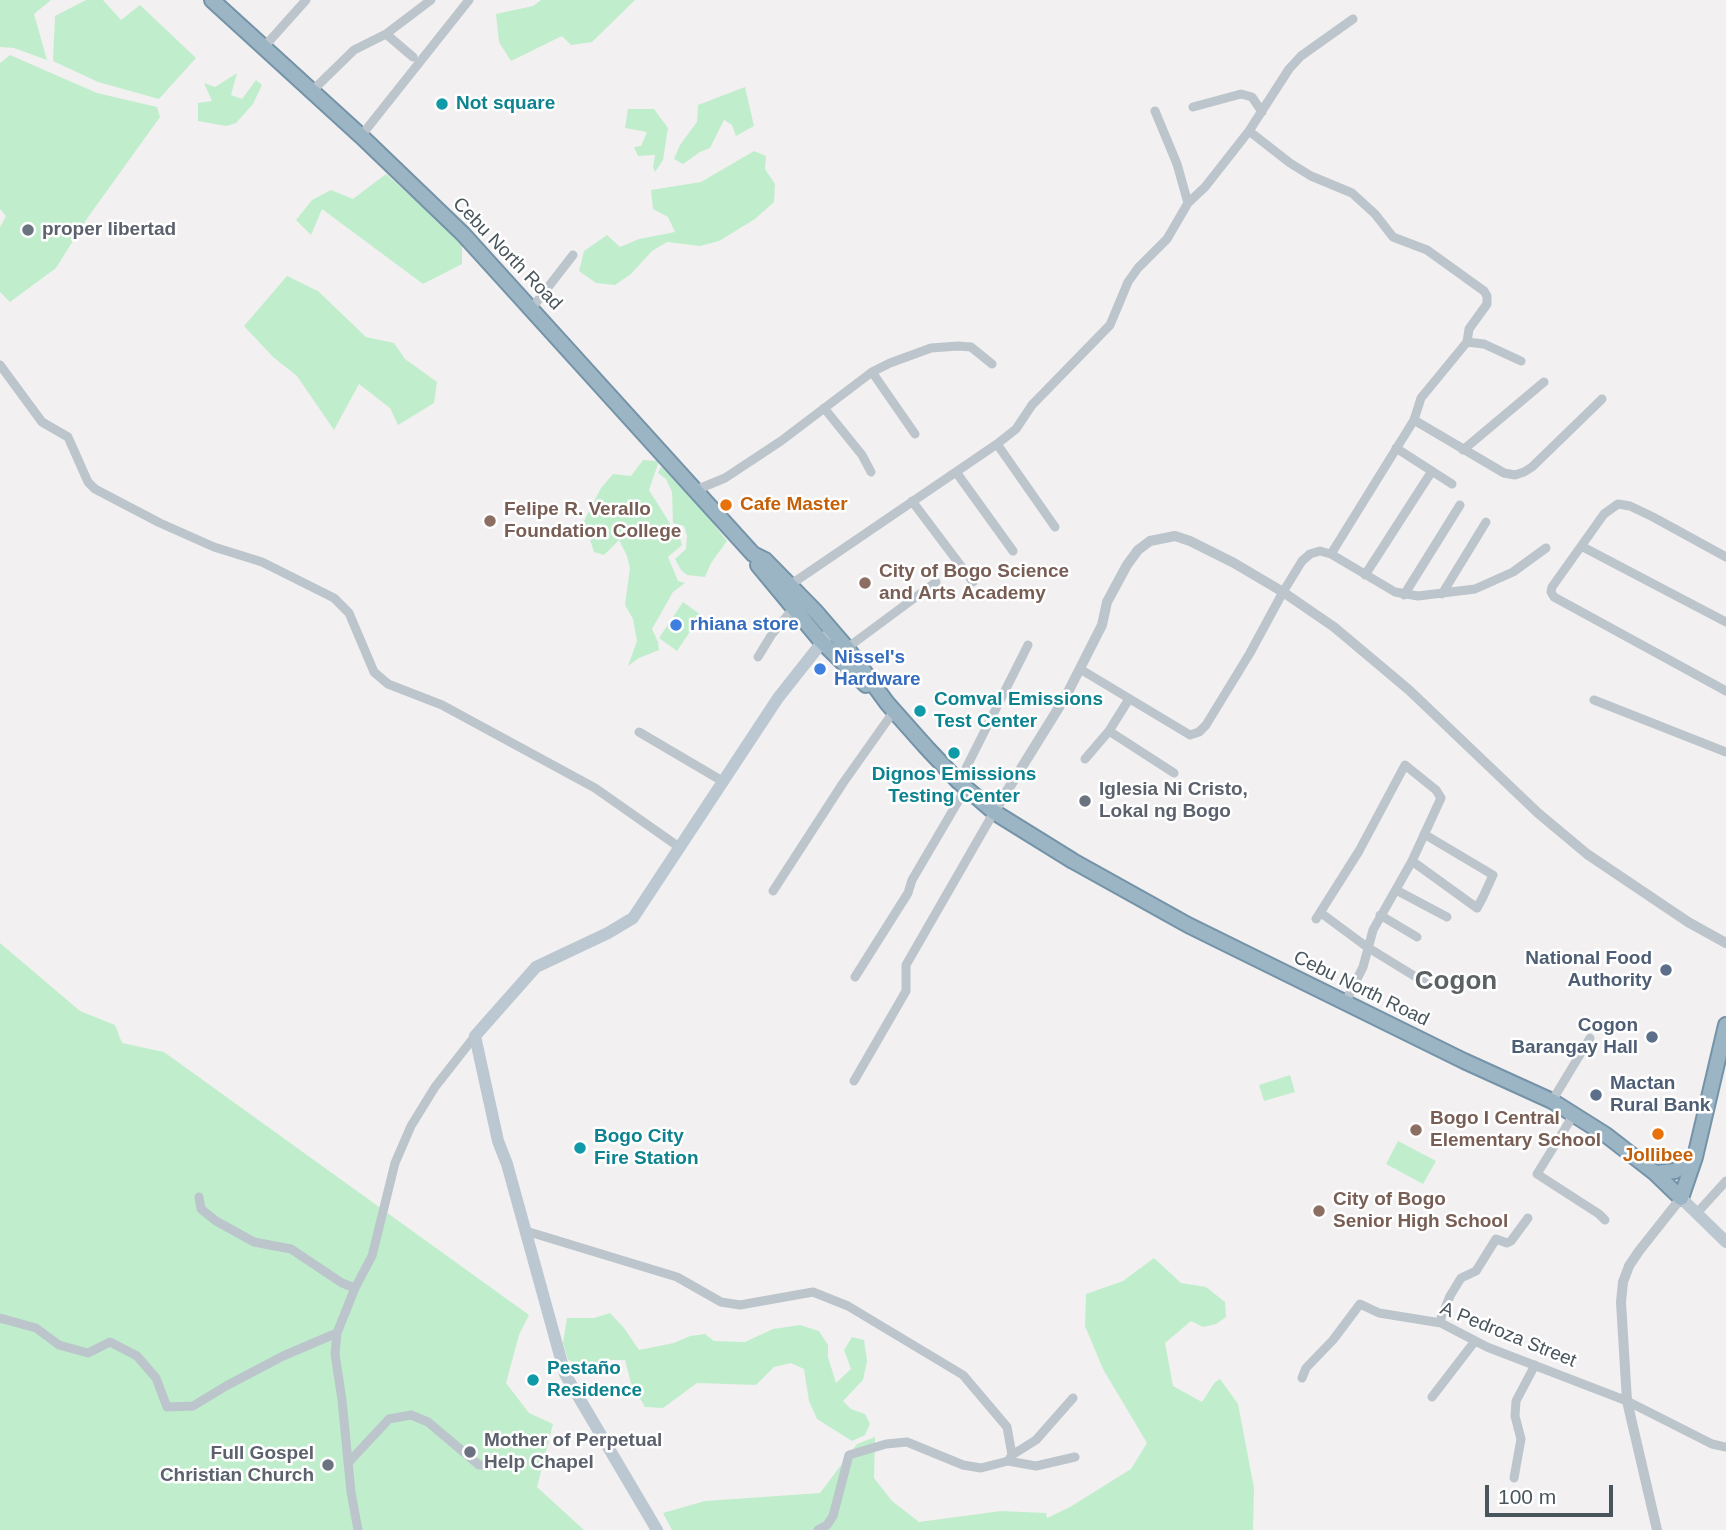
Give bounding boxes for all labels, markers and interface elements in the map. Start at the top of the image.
place label: Not square [456,93,555,115]
marker: Not square [434,96,450,112]
street label: Cebu North Road [447,193,567,315]
place label: proper libertad [42,219,176,241]
marker: proper libertad [20,222,36,238]
place label: Cafe Master [740,494,848,516]
marker: Cafe Master [718,497,734,513]
place label: Felipe R. Verallo Foundation College [504,499,681,543]
marker: Felipe R. Verallo Foundation College [482,513,498,529]
place label: City of Bogo Science and Arts Academy [879,561,1069,605]
marker: City of Bogo Science and Arts Academy [857,575,873,591]
place label: rhiana store [690,614,799,636]
marker: rhiana store [668,617,684,633]
place label: Nissel's Hardware [834,647,921,691]
marker: Nissel's Hardware [812,661,828,677]
place label: Comval Emissions Test Center [934,689,1103,733]
marker: Comval Emissions Test Center [912,703,928,719]
marker: Dignos Emissions Testing Center [946,745,962,761]
place label: Dignos Emissions Testing Center [872,764,1036,808]
place label: Iglesia Ni Cristo, Lokal ng Bogo [1099,779,1248,823]
marker: Iglesia Ni Cristo, Lokal ng Bogo [1077,793,1093,809]
street label: Cebu North Road [1290,946,1432,1032]
place label: National Food Authority [1525,948,1652,992]
marker: National Food Authority [1658,962,1674,978]
district label: Cogon [1415,966,1497,998]
place label: Cogon Barangay Hall [1511,1015,1638,1059]
marker: Cogon Barangay Hall [1644,1029,1660,1045]
place label: Mactan Rural Bank [1610,1073,1710,1117]
marker: Mactan Rural Bank [1588,1087,1604,1103]
place label: Bogo I Central Elementary School [1430,1108,1601,1152]
marker: Bogo I Central Elementary School [1408,1122,1424,1138]
place label: Bogo City Fire Station [594,1126,699,1170]
marker: Jollibee [1650,1126,1666,1142]
marker: Bogo City Fire Station [572,1140,588,1156]
place label: Jollibee [1623,1145,1693,1167]
place label: City of Bogo Senior High School [1333,1189,1508,1233]
marker: City of Bogo Senior High School [1311,1203,1327,1219]
street label: A Pedroza Street [1437,1297,1579,1373]
place label: Pestaño Residence [547,1358,642,1402]
marker: Pestaño Residence [525,1372,541,1388]
place label: Mother of Perpetual Help Chapel [484,1430,662,1474]
place label: Full Gospel Christian Church [160,1443,314,1487]
marker: Mother of Perpetual Help Chapel [462,1444,478,1460]
marker: Full Gospel Christian Church [320,1457,336,1473]
scale bar [1488,1470,1616,1514]
text: 100 m [1498,1485,1556,1508]

